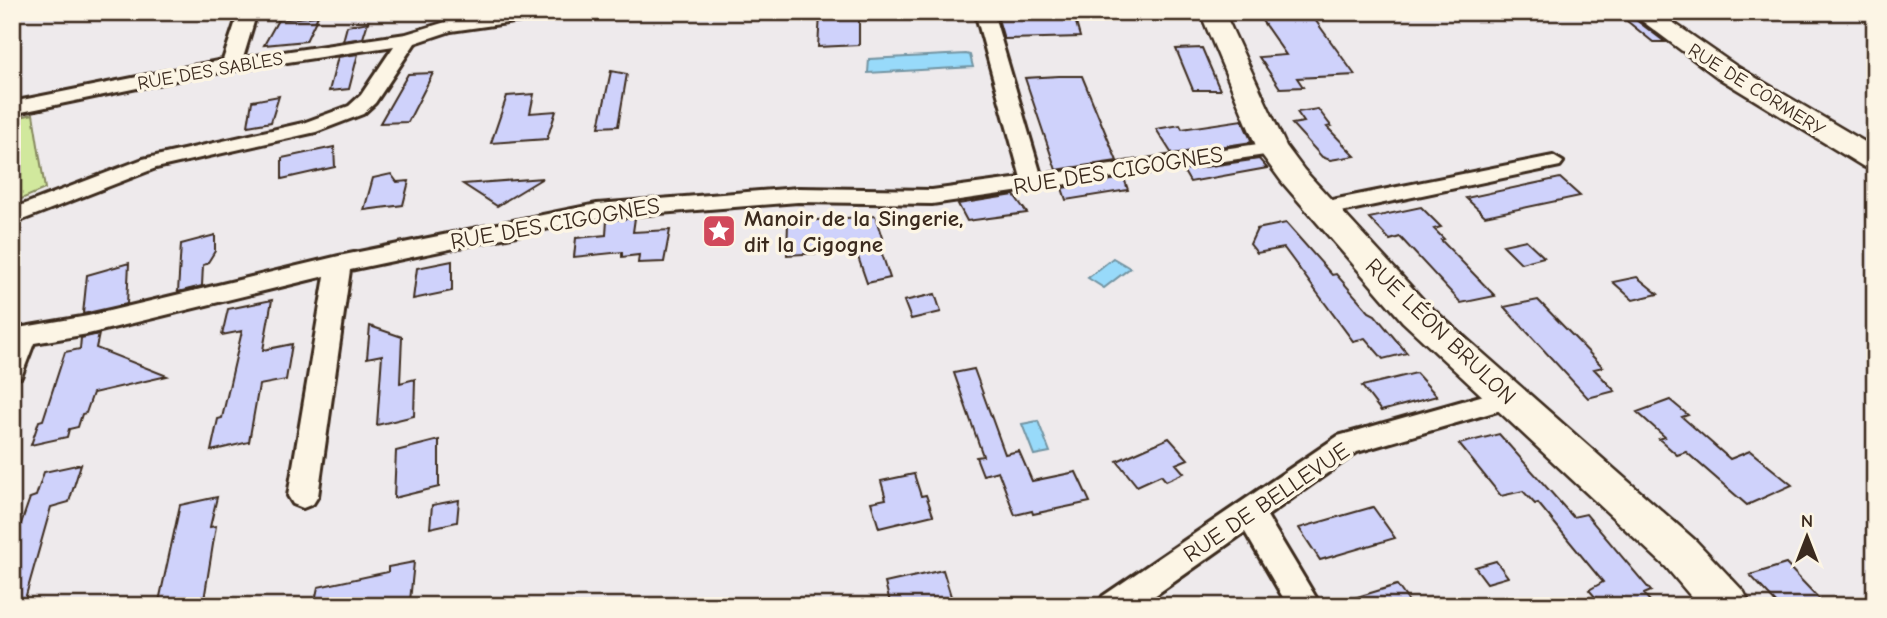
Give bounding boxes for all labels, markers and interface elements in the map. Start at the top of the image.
street label: RUE DE CORMERY [1684,39,1830,141]
street label: RUE DES SABLES [136,47,285,95]
street label: RUE DES CIGOGNES [1011,141,1225,200]
street label: RUE DES CIGOGNES [448,192,662,255]
place label: Manoir de la Singerie, dit la Cigogne [744,205,964,258]
place icon: Manoir de la Singerie, dit la Cigogne [700,212,738,250]
street label: RUE LÉON BRULON [1360,253,1521,410]
street label: RUE DE BELLEVUE [1178,437,1354,568]
north arrow [1772,503,1842,572]
text: N [1801,510,1813,532]

